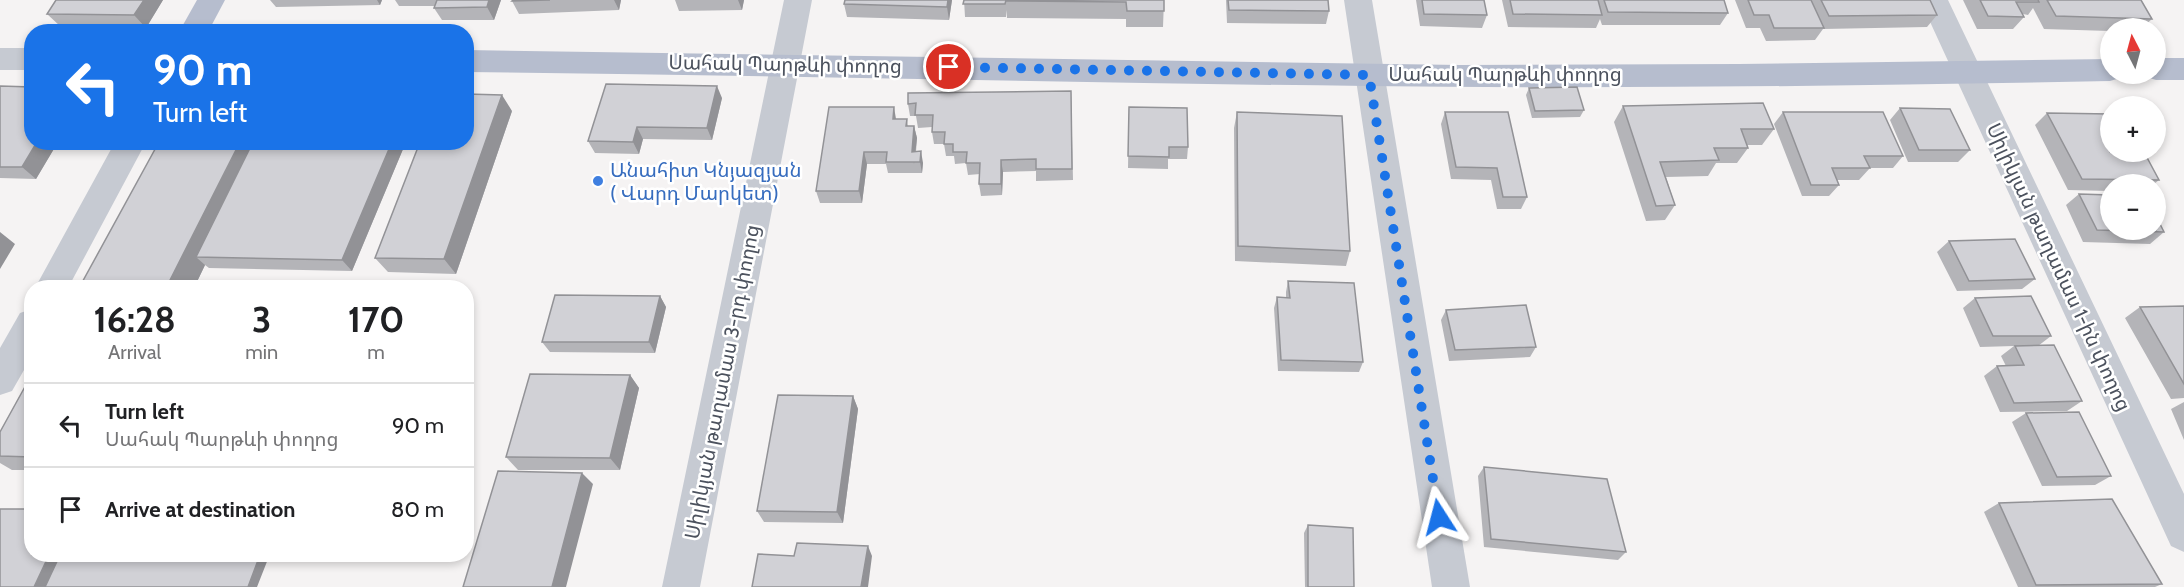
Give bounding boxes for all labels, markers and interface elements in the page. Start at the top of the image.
north arrow [2100,18,2166,84]
map controls [2100,18,2166,240]
pin [923,41,974,92]
text: 90 m [153,44,252,96]
icon: left [54,48,132,126]
street label: Սահակ Պարթևի փողոց [668,50,902,78]
icon: arrive [932,50,965,83]
street label: Սահակ Պարթևի փողոց [1388,62,1622,86]
text: Turn left [153,96,247,129]
button: + [2100,96,2166,162]
street label: Սիլիկյան թաղամաս 1-ին փողոց [1982,119,2136,415]
place label: Անահիտ Կնյազյան ( Վարդ Մարկետ) [610,158,801,205]
marker: Անահիտ Կնյազյան ( Վարդ Մարկետ) [591,174,605,188]
button: − [2100,174,2166,240]
street label: Սիլիկյան թաղամաս 3-րդ փողոց [680,223,764,541]
text: 16:28 [93,297,176,341]
text: 3 [252,297,271,341]
text: 170 [348,297,404,341]
text: Arrival [108,340,161,364]
text: min [245,340,278,364]
text: m [367,340,385,364]
text: Turn left [105,398,184,425]
icon: left [54,409,87,442]
text: 90 m [392,412,444,439]
text: Սահակ Պարթևի փողոց [105,427,339,451]
position arrow [1407,485,1471,549]
icon: arrive [54,493,87,526]
text: Arrive at destination [105,496,295,523]
text: 80 m [391,496,444,523]

